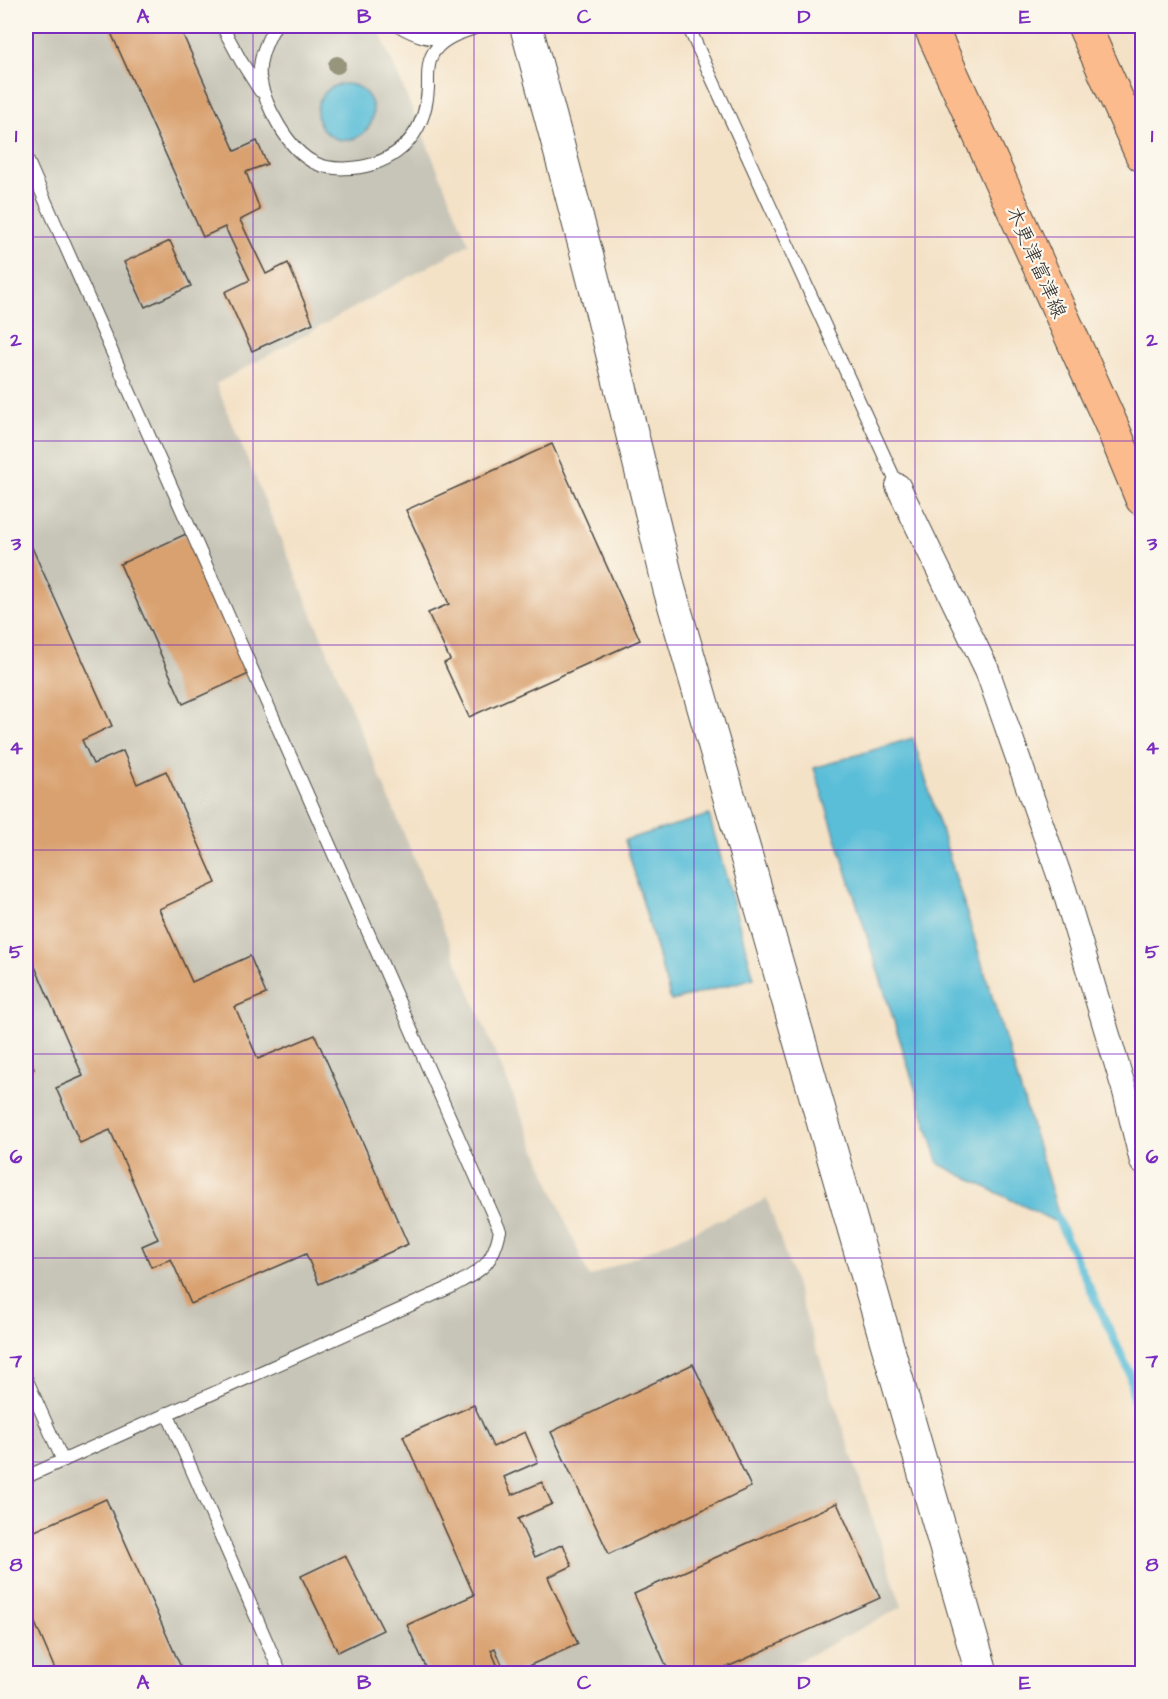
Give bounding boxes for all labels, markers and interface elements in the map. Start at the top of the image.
text: A [137,3,150,31]
text: B [357,3,372,31]
text: C [577,3,592,31]
text: D [798,3,811,31]
text: E [1019,3,1031,31]
text: 1 [15,122,18,150]
text: 1 [1151,122,1154,150]
street label: 木更津富津線 [999,202,1073,323]
text: 2 [9,326,22,354]
text: 2 [1145,326,1158,354]
text: 3 [10,530,22,558]
text: 3 [1146,530,1158,558]
text: 4 [9,734,23,762]
text: 4 [1145,734,1159,762]
text: 5 [9,938,24,966]
text: 5 [1145,938,1160,966]
text: 6 [10,1143,23,1171]
text: 6 [1146,1143,1159,1171]
text: 7 [9,1347,23,1375]
text: 7 [1145,1347,1159,1375]
text: 8 [10,1551,23,1579]
text: 8 [1146,1551,1159,1579]
text: A [137,1669,150,1697]
text: B [357,1669,372,1697]
text: C [577,1669,592,1697]
text: D [798,1669,811,1697]
text: E [1019,1669,1031,1697]

